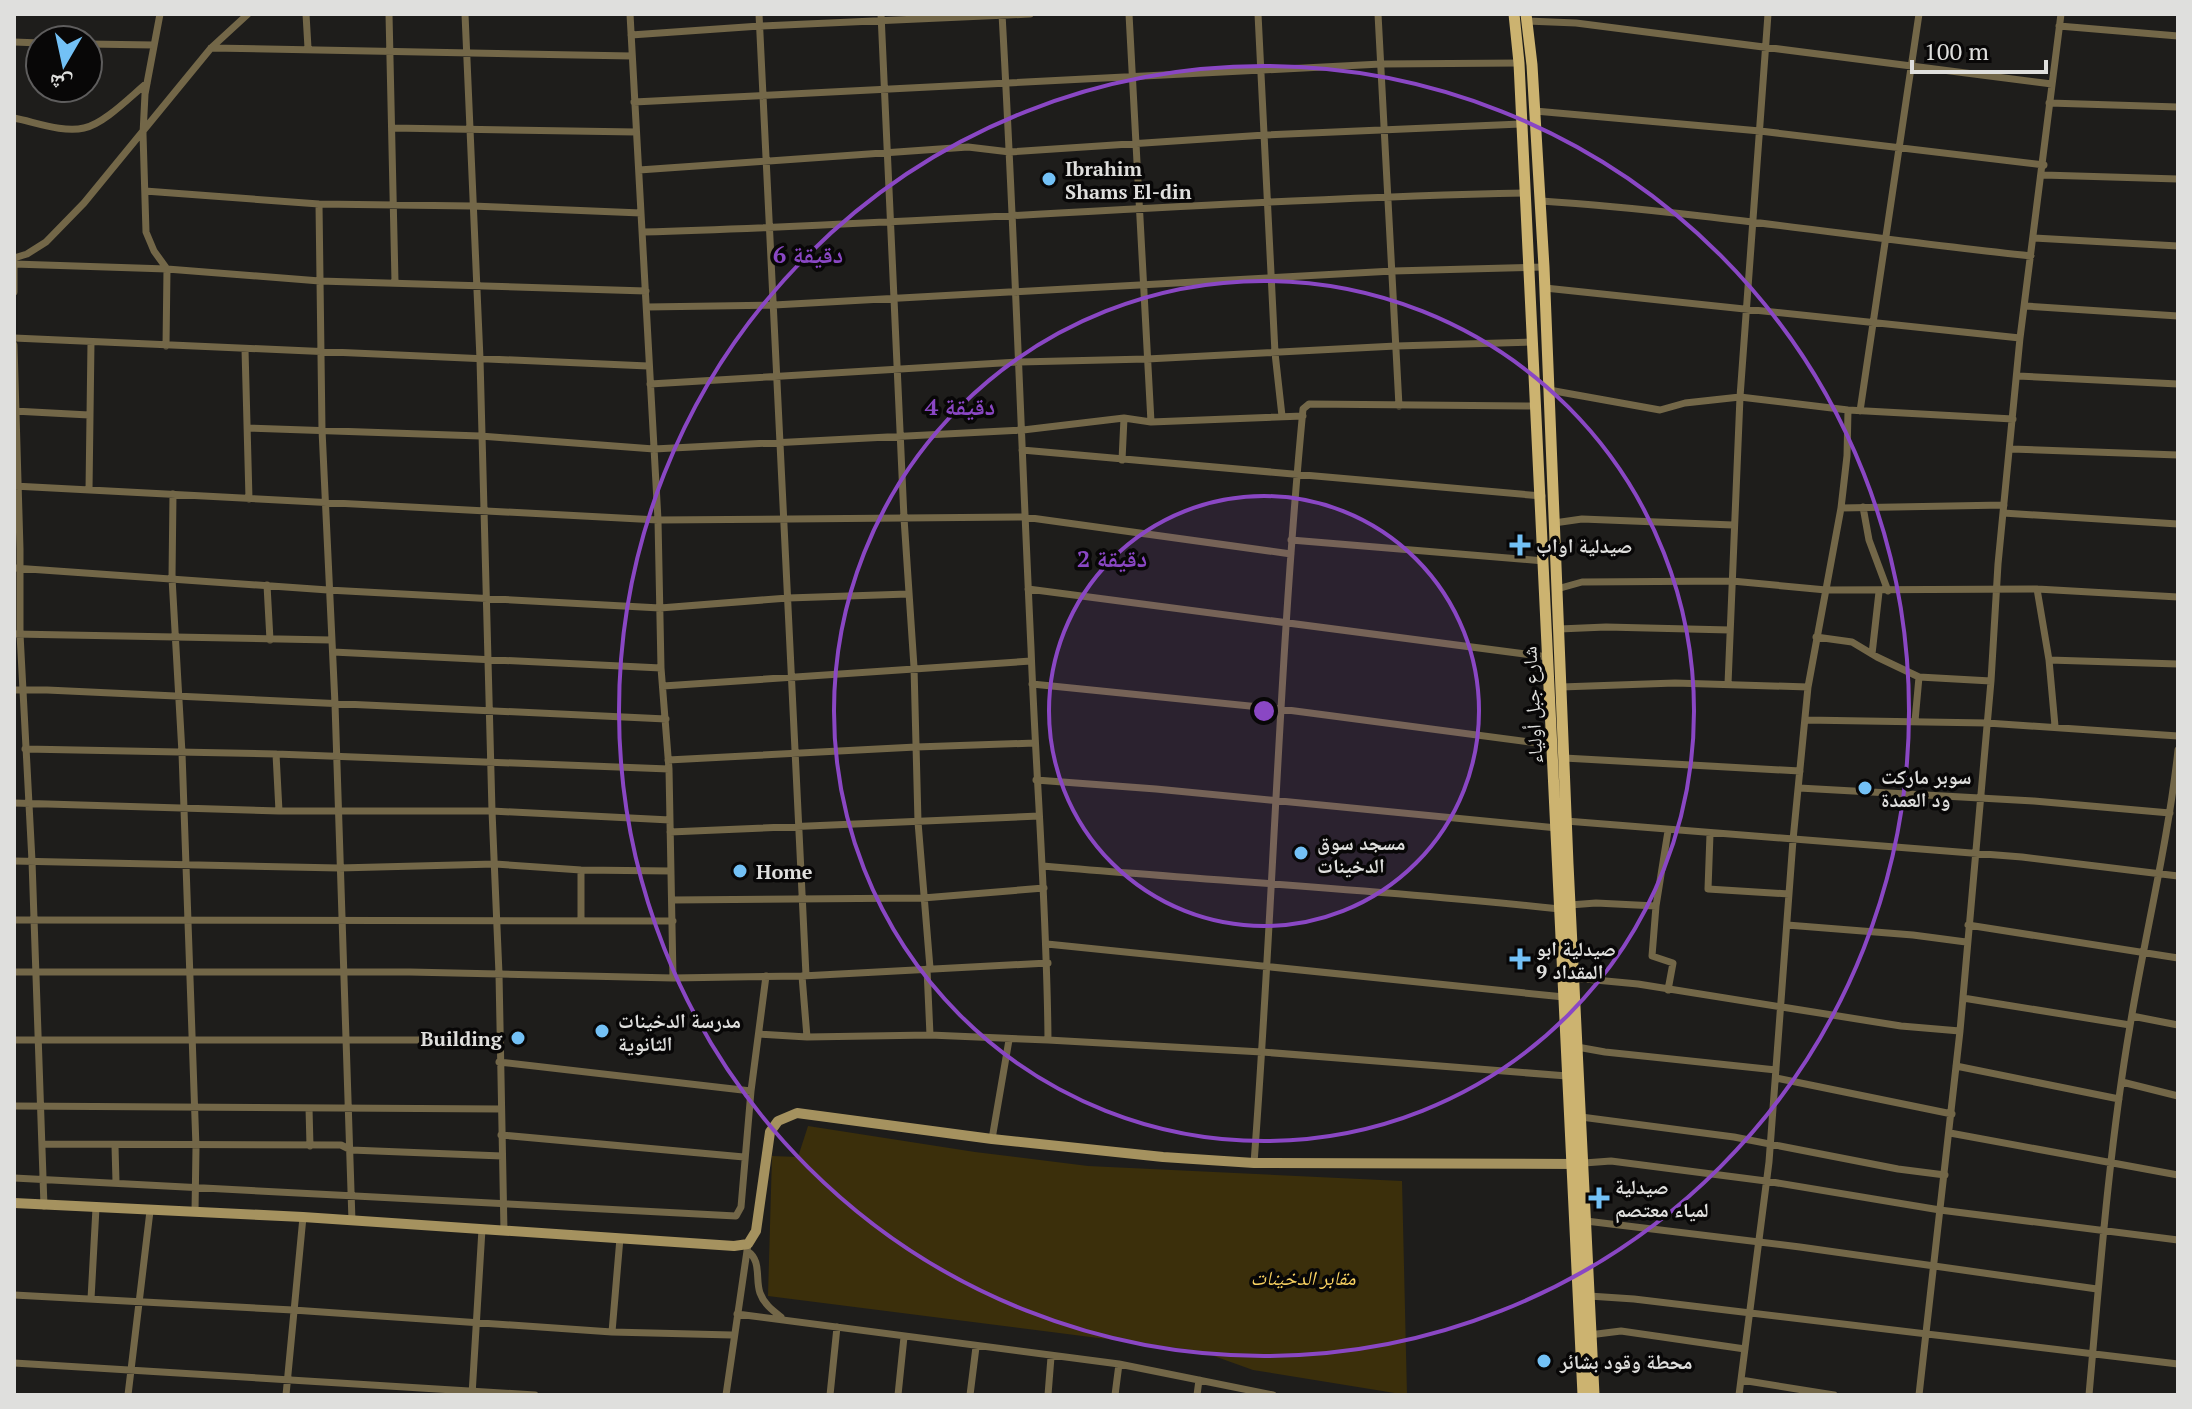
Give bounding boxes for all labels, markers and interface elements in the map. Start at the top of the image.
north arrow [24,24,104,104]
scale bar [1912,24,2046,74]
text: 100 m [1924,35,1989,67]
text: ش [47,68,75,100]
place label: Ibrahim Shams El-din [1065,155,1192,205]
marker: Ibrahim Shams El-din [1040,170,1058,188]
text: 6 دقيقة [773,238,843,270]
text: 4 دقيقة [925,390,995,422]
place label: صيدلية اواب [1536,532,1632,559]
marker: صيدلية اواب [1511,536,1529,554]
text: 2 دقيقة [1077,542,1147,574]
street label: شارع جبل أولياء [1515,646,1549,764]
centre of rings [1250,697,1278,725]
place label: سوبر ماركت ود العمدة [1881,763,1972,813]
marker: سوبر ماركت ود العمدة [1856,779,1874,797]
place label: مسجد سوق الدخينات [1317,829,1405,879]
marker: مسجد سوق الدخينات [1292,844,1310,862]
place label: Home [756,858,813,885]
marker: Home [731,862,749,880]
place label: صيدلية ابو المقداد 9 [1536,935,1616,985]
marker: صيدلية ابو المقداد 9 [1511,950,1529,968]
place label: مدرسة الدخينات الثانوية [618,1007,741,1057]
marker: مدرسة الدخينات الثانوية [593,1022,611,1040]
place label: Building [421,1025,503,1052]
marker: Building [509,1029,527,1047]
place label: صيدلية لمياء معتصم [1615,1173,1709,1224]
marker: صيدلية لمياء معتصم [1590,1189,1608,1207]
park label: مقابر الدخينات [1250,1264,1356,1291]
place label: محطة وقود بشائر [1559,1348,1692,1375]
marker: محطة وقود بشائر [1535,1352,1553,1370]

